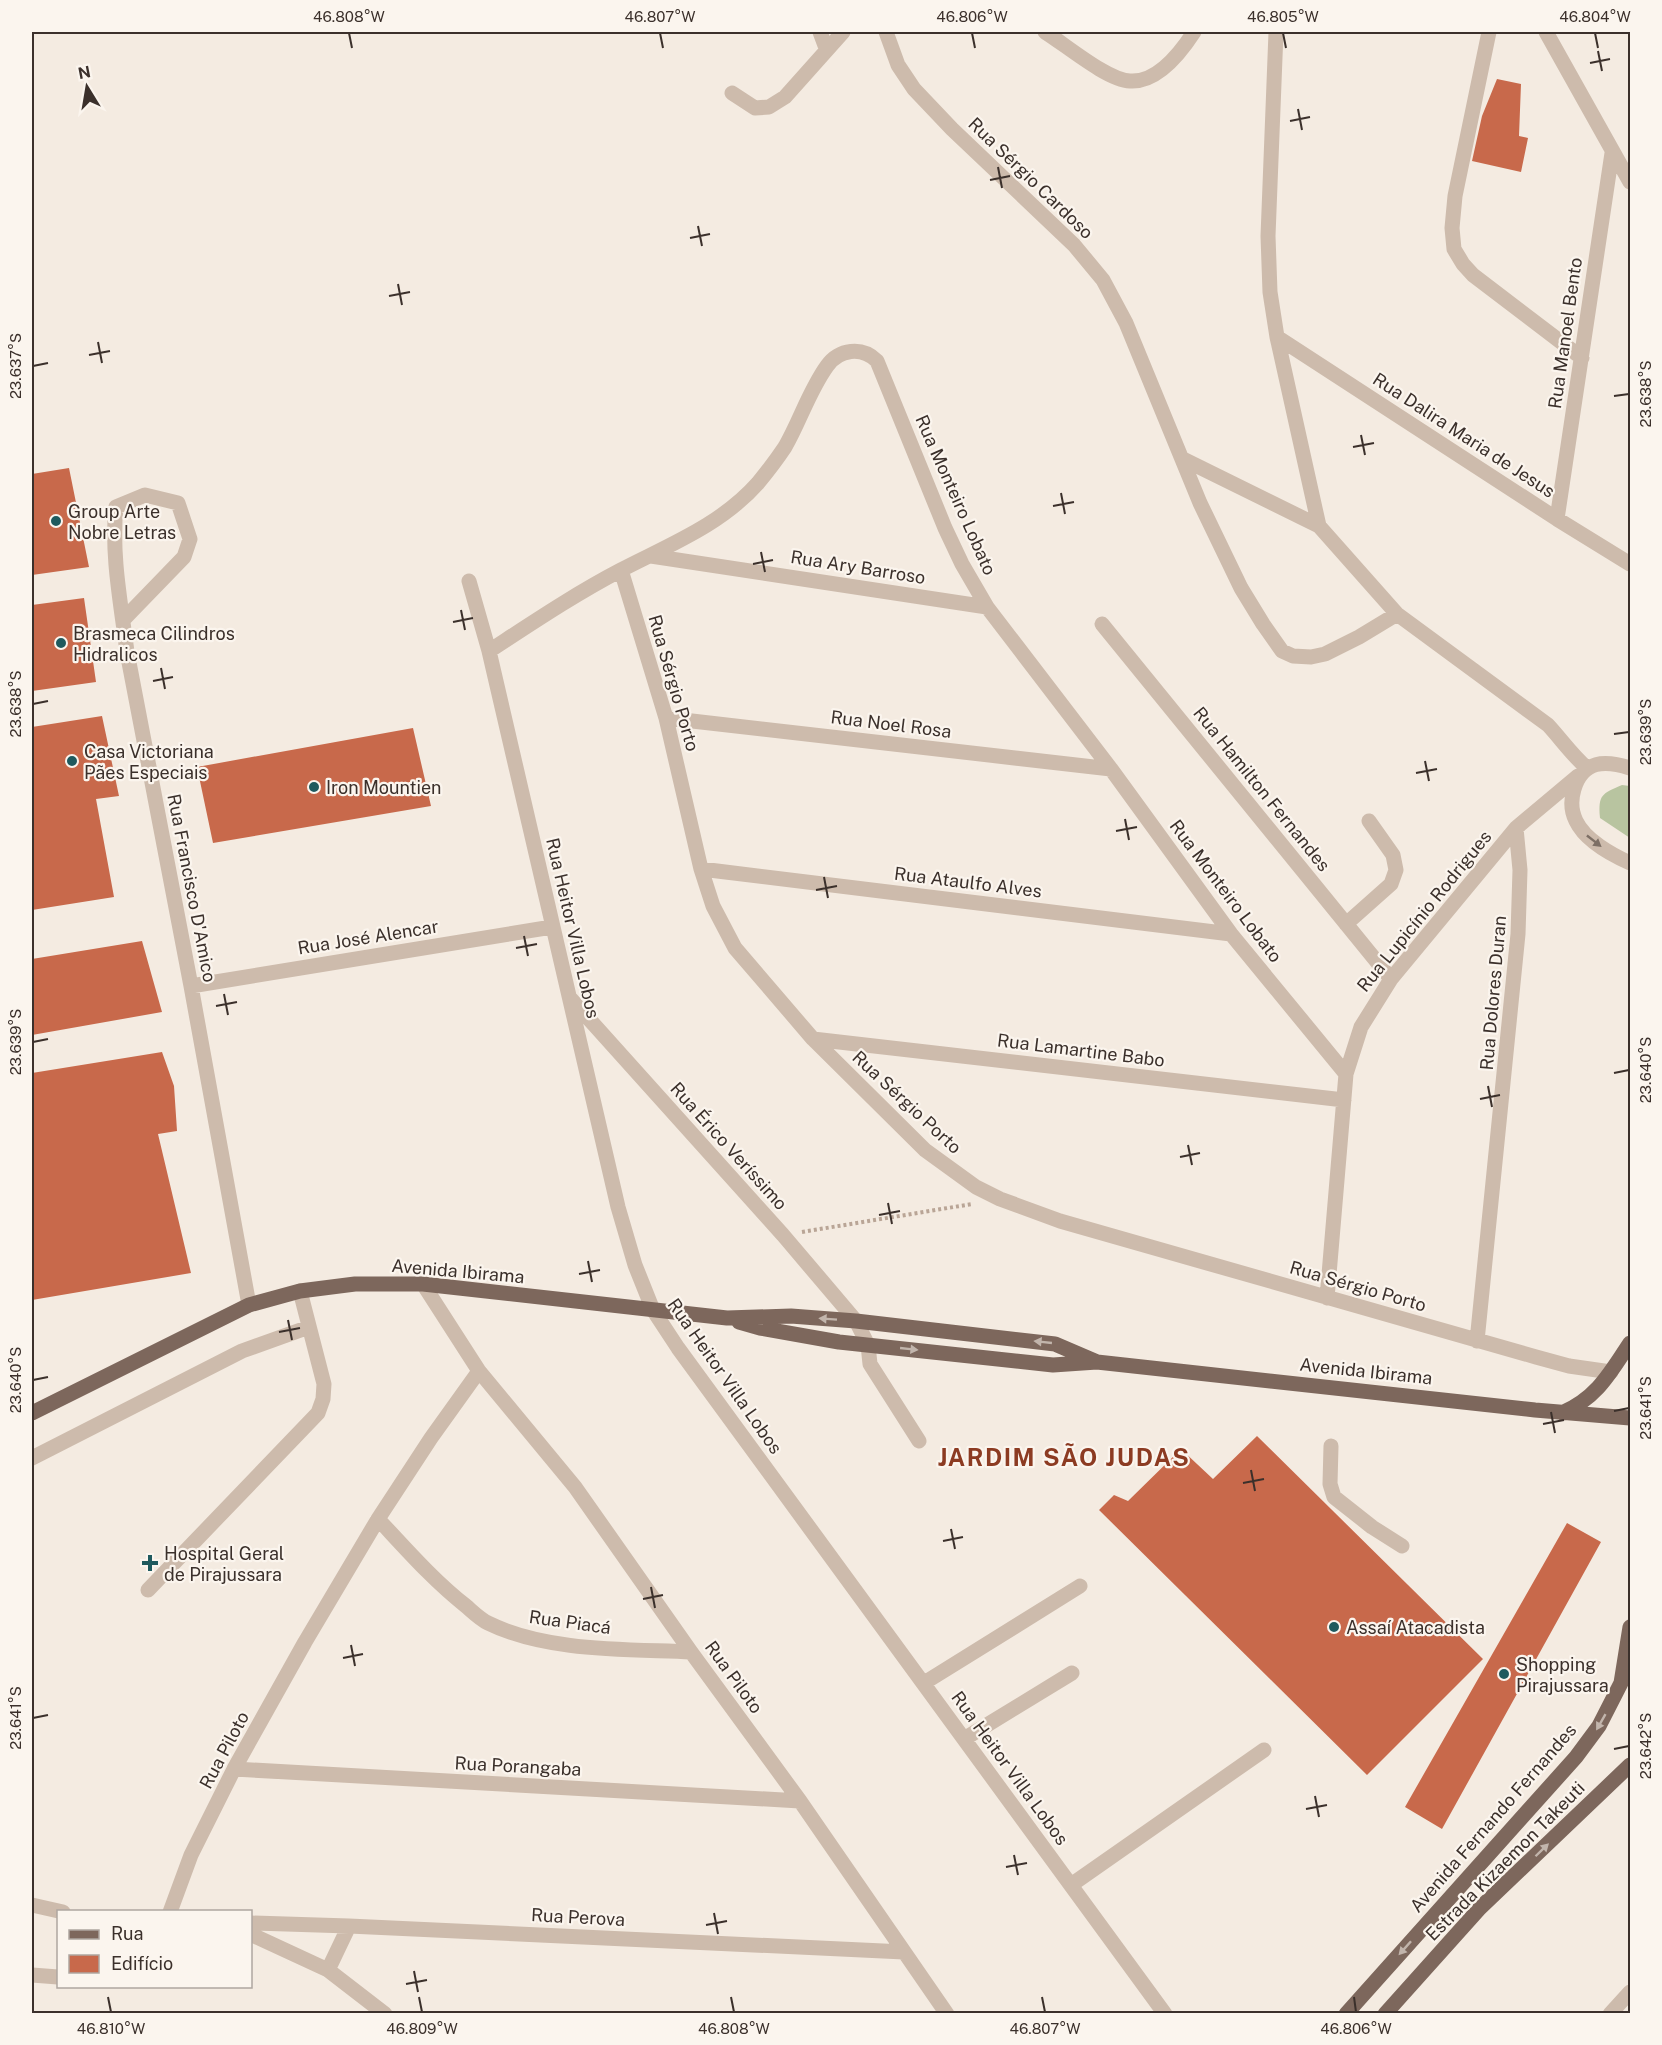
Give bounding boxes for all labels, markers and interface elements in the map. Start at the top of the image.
text: 46.808°W [313,8,385,25]
text: 46.807°W [625,8,695,25]
text: 46.806°W [936,8,1008,25]
text: 46.805°W [1247,8,1319,25]
text: 46.804°W [1559,8,1631,25]
north arrow [57,57,117,117]
text: N [76,62,92,83]
street label: Rua Sérgio Cardoso [964,113,1098,243]
street label: Rua Manoel Bento [1544,256,1586,410]
text: 23.637°S [7,333,24,399]
text: 23.638°S [1637,360,1654,428]
street label: Rua Dalira Maria de Jesus [1369,368,1559,502]
street label: Rua Monteiro Lobato [911,412,1001,578]
place label: Group Arte Nobre Letras [68,501,176,543]
marker: Group Arte Nobre Letras [49,514,63,528]
street label: Rua Ary Barroso [789,546,927,588]
street label: Rua Sérgio Porto [644,612,704,754]
place label: Brasmeca Cilindros Hidralicos [73,623,235,665]
marker: Brasmeca Cilindros Hidralicos [54,636,68,650]
text: 23.638°S [7,670,24,738]
text: 23.639°S [1637,699,1654,765]
street label: Rua Hamilton Fernandes [1189,703,1335,875]
street label: Rua Noel Rosa [829,706,953,742]
place label: Casa Victoriana Pães Especiais [84,741,214,783]
marker: Casa Victoriana Pães Especiais [65,754,79,768]
place label: Iron Mountien [326,777,442,798]
marker: Iron Mountien [307,780,321,794]
street label: Rua Francisco D'Amico [163,792,221,984]
street label: Rua Monteiro Lobato [1166,816,1286,966]
street label: Rua Lupicínio Rodrigues [1352,826,1496,996]
one-way arrow [1587,834,1602,846]
street label: Rua Heitor Villa Lobos [542,836,604,1020]
street label: Rua Ataulfo Alves [893,863,1043,901]
street label: Rua José Alencar [296,915,440,959]
street label: Rua Dolores Duran [1476,915,1510,1071]
text: 23.639°S [7,1009,24,1075]
street label: Rua Lamartine Babo [996,1029,1166,1071]
text: 23.640°S [1637,1037,1654,1103]
street label: Rua Sérgio Porto [848,1046,966,1158]
street label: Rua Érico Veríssimo [666,1077,793,1214]
street label: Avenida Ibirama [391,1255,525,1287]
street label: Rua Sérgio Porto [1287,1256,1429,1316]
street label: Rua Heitor Villa Lobos [663,1294,787,1458]
one-way arrow [818,1314,837,1324]
one-way arrow [1033,1337,1052,1347]
one-way arrow [899,1345,918,1354]
text: 23.640°S [7,1347,24,1413]
street label: Avenida Ibirama [1299,1354,1433,1388]
text: 23.641°S [1637,1376,1654,1440]
district label: JARDIM SÃO JUDAS [938,1442,1190,1471]
place label: Hospital Geral de Pirajussara [164,1543,284,1585]
marker: Hospital Geral de Pirajussara [141,1554,159,1572]
street label: Rua Piacá [528,1606,612,1638]
place label: Assaí Atacadista [1346,1617,1485,1638]
marker: Assaí Atacadista [1327,1620,1341,1634]
street label: Rua Piloto [701,1637,767,1717]
place label: Shopping Pirajussara [1516,1654,1609,1696]
marker: Shopping Pirajussara [1497,1667,1511,1681]
text: 23.641°S [7,1686,24,1750]
street label: Rua Heitor Villa Lobos [947,1687,1073,1849]
street label: Rua Piloto [195,1708,253,1792]
one-way arrow [1596,1713,1606,1730]
text: 23.642°S [1637,1713,1654,1779]
street label: Avenida Fernando Fernandes [1406,1720,1580,1916]
street label: Rua Porangaba [454,1752,582,1780]
street label: Estrada Kizaemon Takeuti [1421,1777,1589,1945]
one-way arrow [1534,1843,1549,1857]
street label: Rua Perova [531,1904,625,1930]
legend [57,1910,252,1988]
text: Rua [111,1923,143,1944]
one-way arrow [1399,1940,1412,1955]
text: Edifício [111,1953,173,1974]
text: 46.810°W [77,2020,145,2037]
text: 46.809°W [386,2020,458,2037]
text: 46.808°W [698,2020,770,2037]
text: 46.807°W [1010,2020,1080,2037]
text: 46.806°W [1320,2020,1392,2037]

